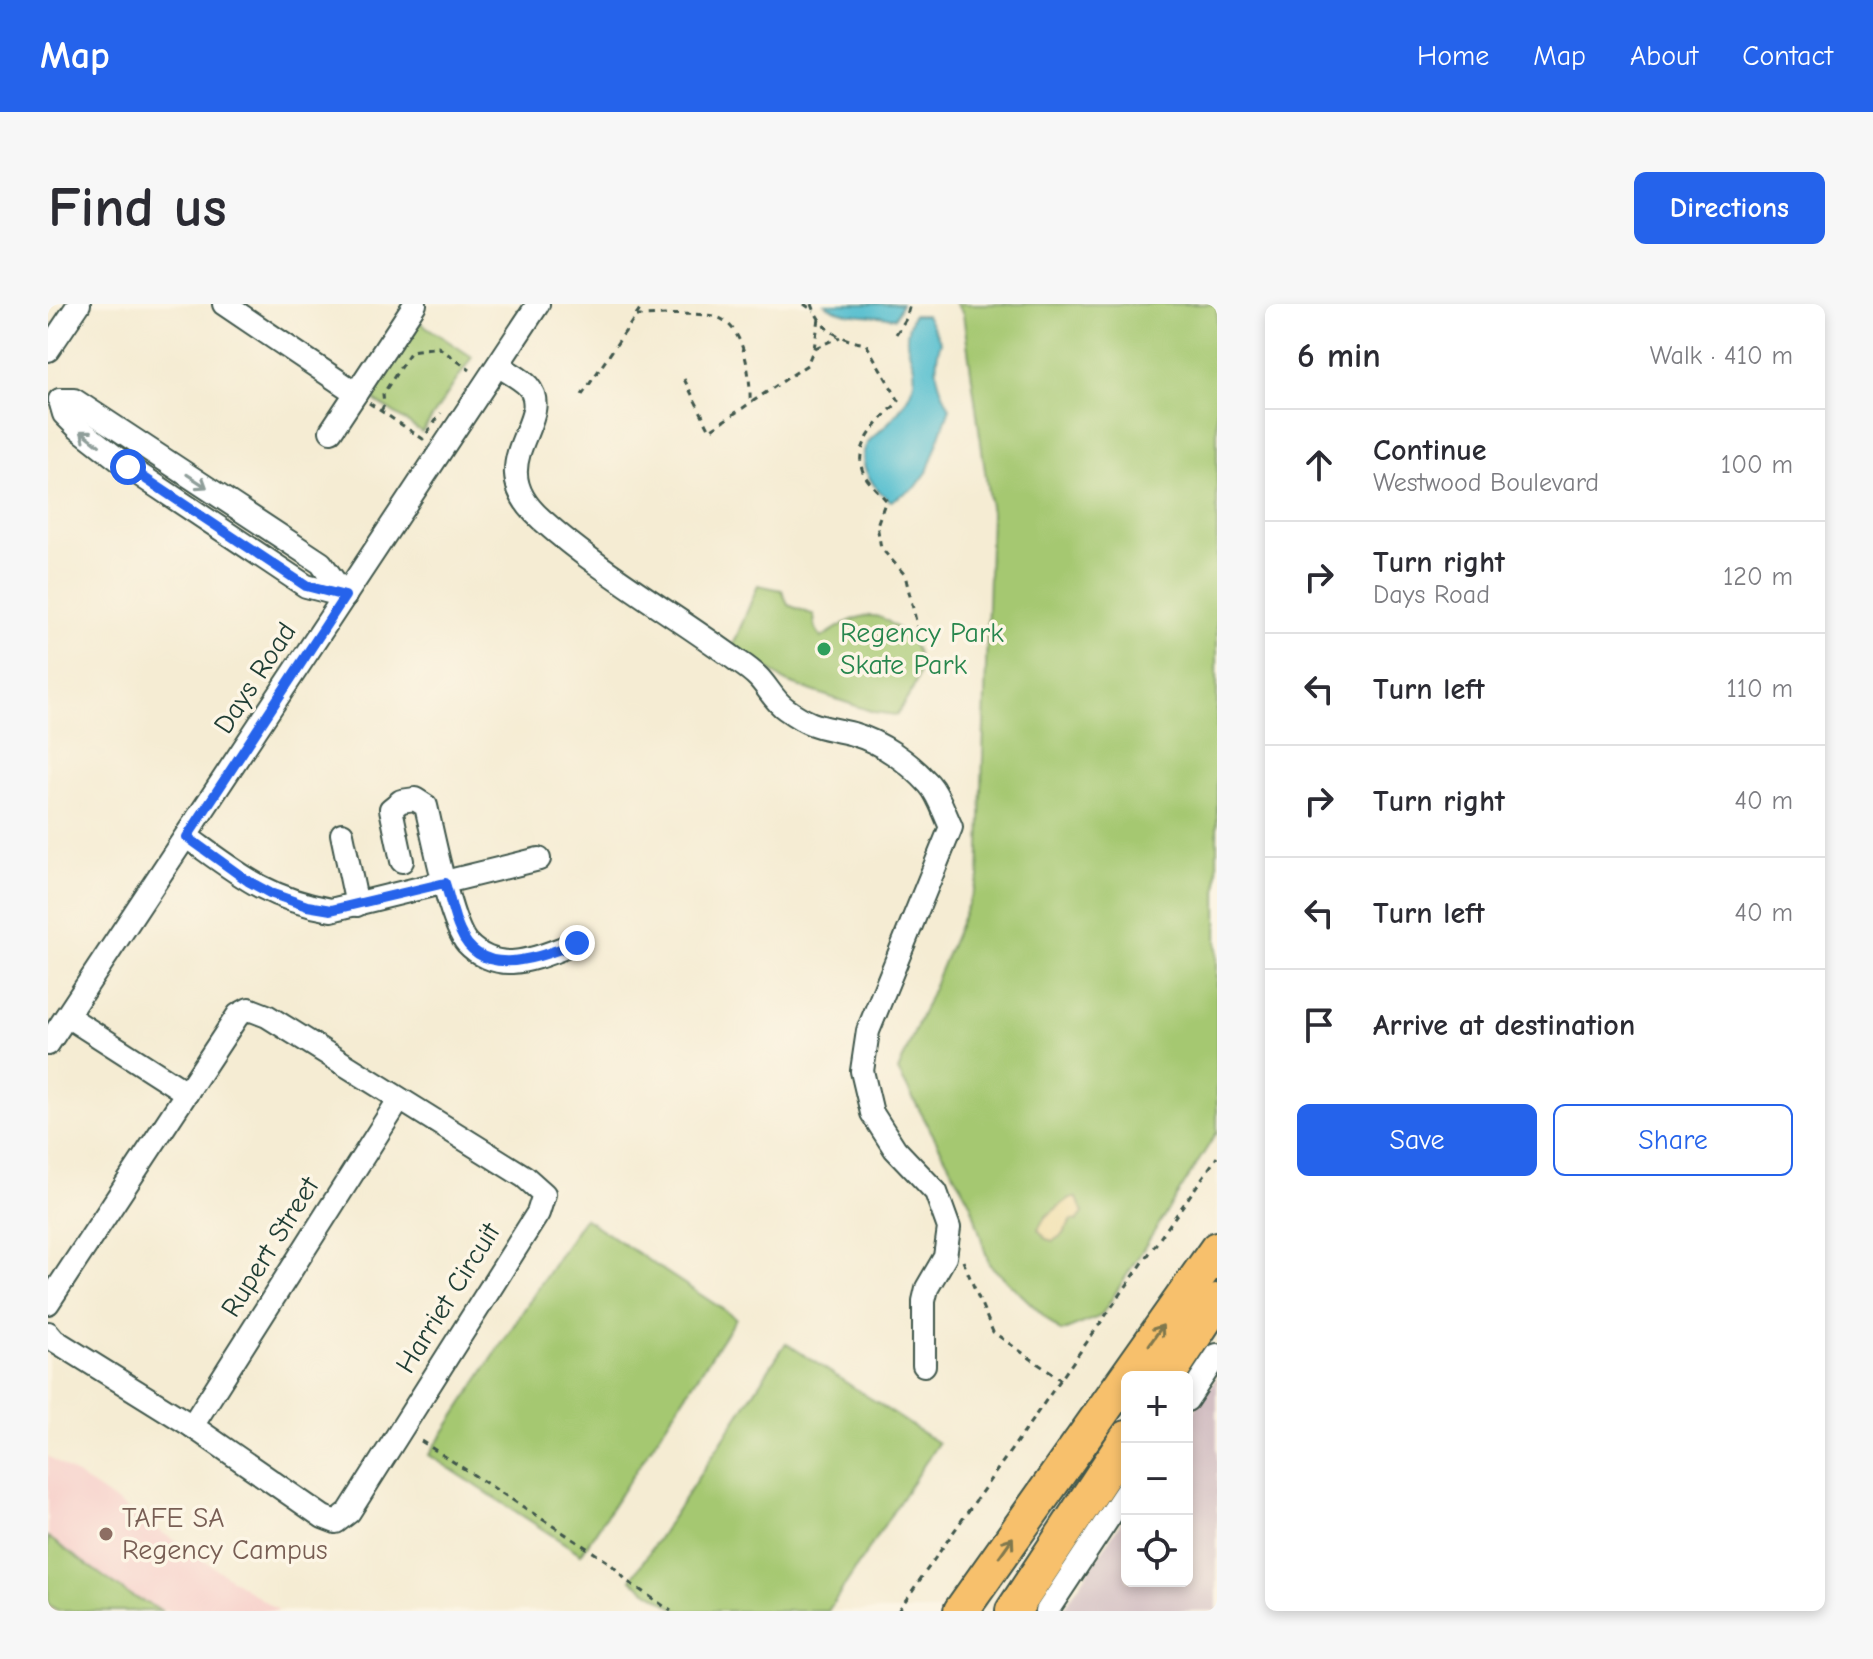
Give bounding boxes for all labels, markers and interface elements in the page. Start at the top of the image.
text: Map [40,34,110,78]
text: Home [1417,40,1489,72]
text: Map [1533,40,1586,72]
text: About [1630,40,1698,72]
text: Contact [1742,40,1833,72]
button: Directions [1634,172,1825,244]
text: Find us [48,176,227,240]
text: 6 min [1297,336,1381,376]
text: Walk · 410 m [1650,341,1793,371]
one-way arrow [80,429,101,446]
text: Continue [1373,433,1487,468]
icon: ahead [1297,443,1341,487]
route start [110,449,146,485]
text: 100 m [1721,450,1793,480]
text: Westwood Boulevard [1373,468,1599,498]
one-way arrow [186,473,208,489]
text: Turn right [1373,545,1505,580]
icon: right [1297,555,1341,599]
text: 120 m [1723,562,1793,592]
text: Days Road [1373,580,1490,610]
street label: Days Road [207,616,303,740]
place label: Regency Park Skate Park [840,617,1004,681]
marker: Regency Park Skate Park [815,640,833,658]
icon: left [1297,667,1341,711]
text: Turn left [1373,672,1485,707]
text: 110 m [1726,674,1793,704]
icon: right [1297,779,1341,823]
text: Turn right [1373,784,1505,819]
text: 40 m [1734,786,1793,816]
icon: left [1297,891,1341,935]
text: Turn left [1373,896,1485,931]
text: 40 m [1734,898,1793,928]
route end [559,925,595,961]
icon: arrive [1297,1003,1341,1047]
text: Arrive at destination [1373,1008,1635,1043]
button: Save [1297,1104,1537,1176]
button: Share [1553,1104,1793,1176]
street label: Rupert Street [214,1170,326,1323]
street label: Harriet Circuit [389,1216,507,1379]
one-way arrow [1147,1325,1164,1346]
map controls [1121,1371,1193,1587]
button: + [1121,1371,1193,1443]
button: − [1121,1443,1193,1515]
place label: TAFE SA Regency Campus [122,1502,328,1566]
button: locate [1121,1515,1193,1587]
marker: TAFE SA Regency Campus [97,1525,115,1543]
one-way arrow [998,1537,1014,1559]

